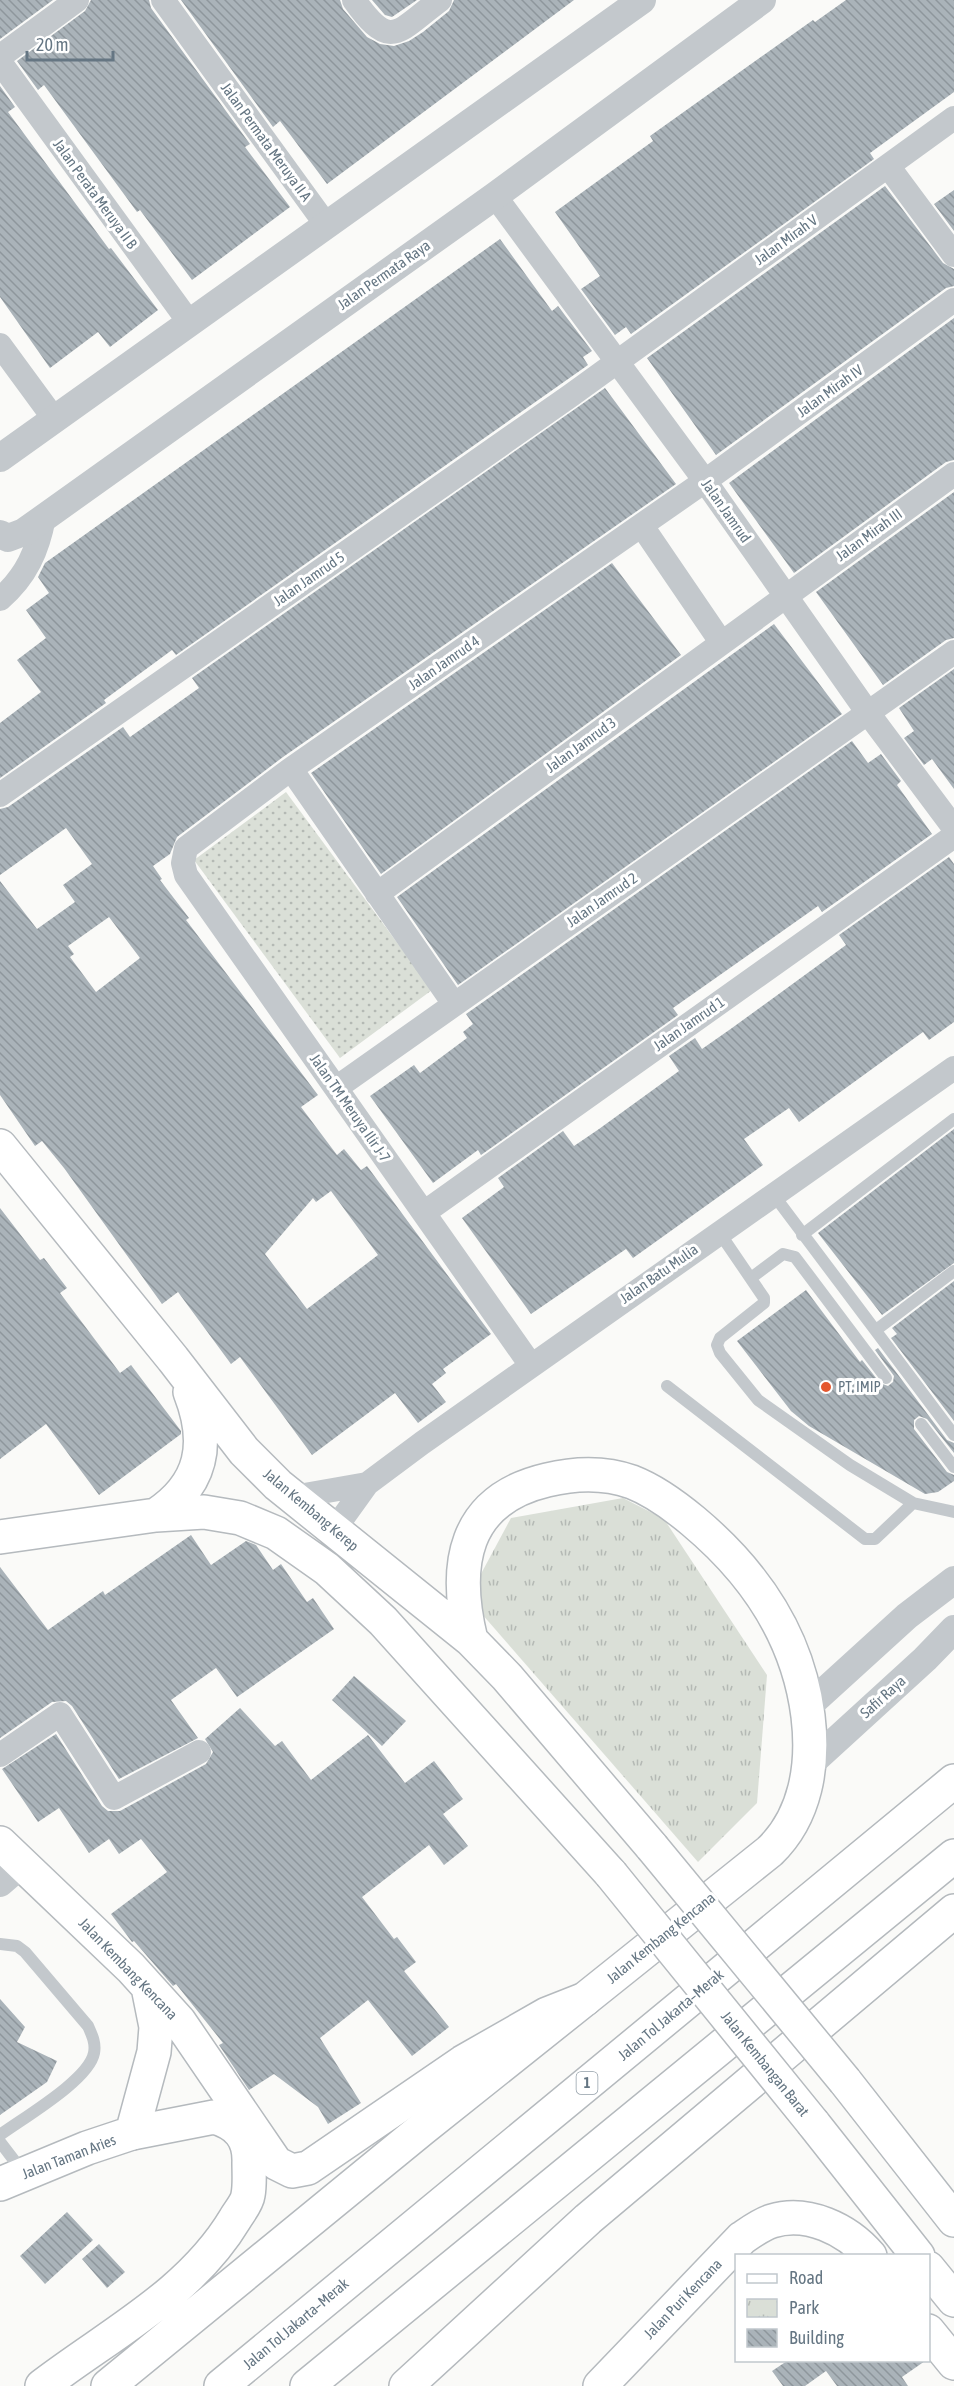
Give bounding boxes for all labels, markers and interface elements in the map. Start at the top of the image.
scale bar [27,24,112,62]
text: 20 m [36,34,68,55]
street label: Jalan Permata Meruya II A [218,79,315,205]
street label: Jalan Perata Meruya II B [50,136,141,252]
street label: Jalan Mirah V [751,211,821,268]
street label: Jalan Permata Raya [334,236,433,313]
street label: Jalan Mirah IV [793,361,866,420]
street label: Jalan Jamrud [698,476,754,546]
street label: Jalan Mirah III [832,505,905,564]
street label: Jalan Jamrud 5 [270,548,347,609]
street label: Jalan Jamrud 4 [405,632,482,693]
street label: Jalan Jamrud 3 [542,713,619,776]
street label: Jalan Jamrud 2 [563,869,640,930]
street label: Jalan Jamrud 1 [650,993,727,1054]
street label: Jalan TM Meruya Ilir J-7 [307,1051,394,1165]
street label: Jalan Batu Mulia [616,1240,701,1307]
place label: PT. IMIP [838,1378,881,1395]
marker: PT. IMIP [819,1380,833,1394]
street label: Jalan Kembang Kerep [260,1465,362,1554]
street label: Safir Raya [857,1672,909,1721]
street label: Jalan Kembang Kencana [603,1889,718,1987]
street label: Jalan Kembang Kencana [76,1914,181,2023]
street label: Jalan Tol Jakarta–Merak [615,1965,727,2064]
street label: Jalan Kembangan Barat [718,2008,813,2120]
road number: 1 [576,2072,598,2094]
street label: Jalan Taman Aries [20,2131,118,2182]
legend [735,2254,930,2362]
street label: Jalan Puri Kencana [640,2255,725,2342]
text: Road [789,2267,823,2288]
street label: Jalan Tol Jakarta–Merak [240,2274,352,2373]
text: Park [789,2297,819,2318]
text: Building [789,2327,844,2348]

